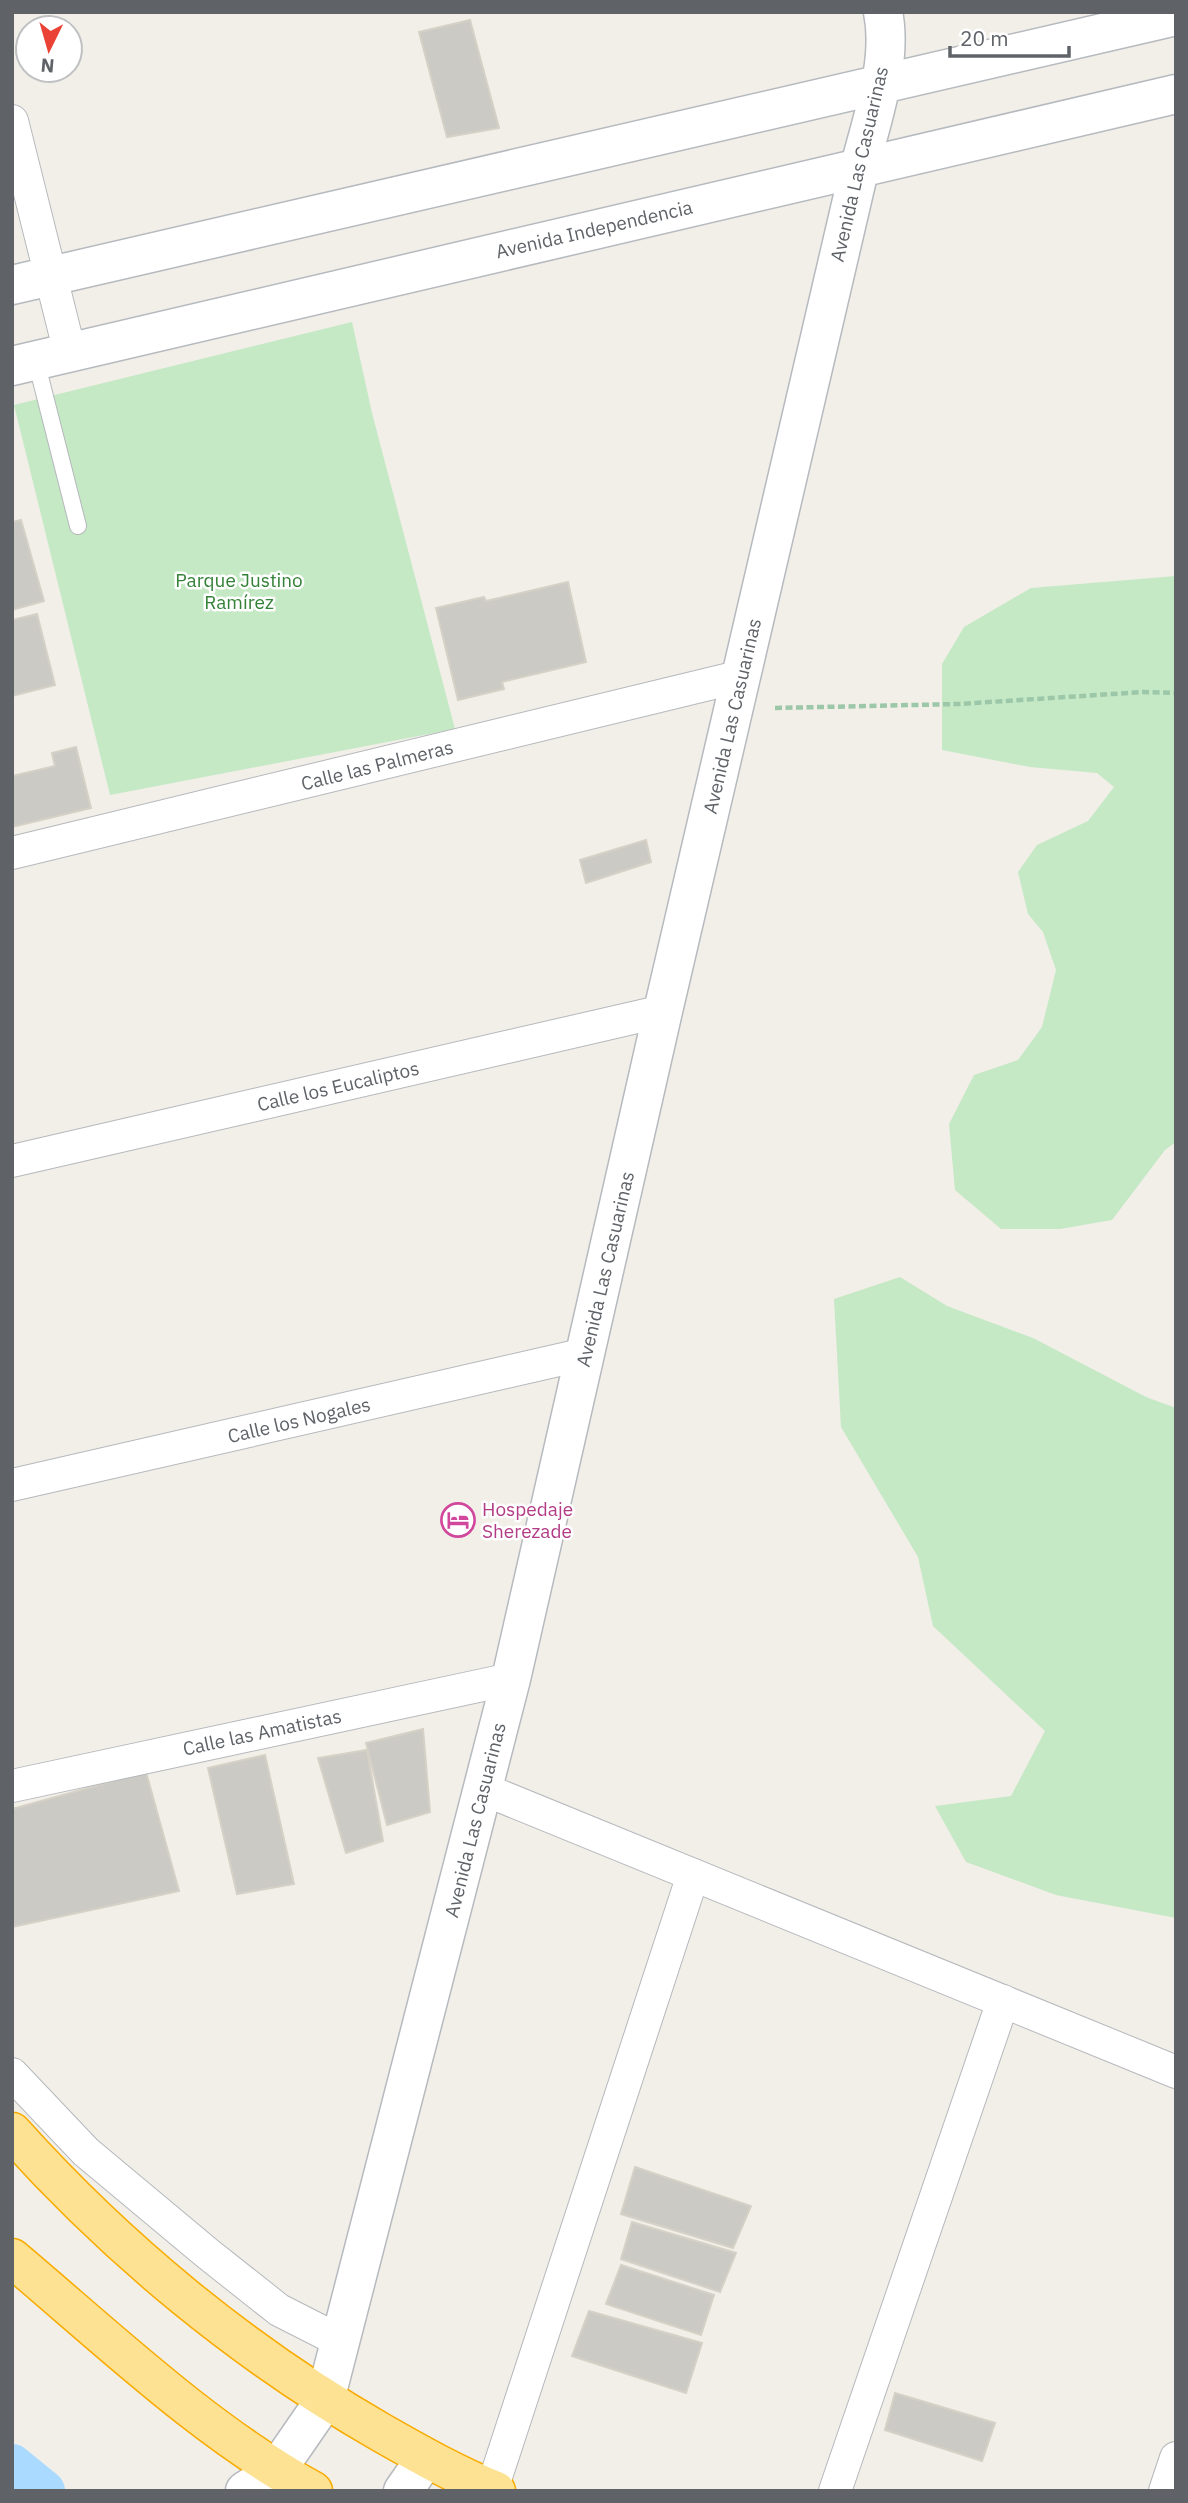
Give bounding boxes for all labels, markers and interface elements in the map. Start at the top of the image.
north arrow [14,14,84,84]
scale bar [950,14,1069,58]
text: 20 m [960,24,1009,52]
text: N [40,53,55,78]
street label: Avenida Las Casuarinas [825,64,893,264]
street label: Avenida Independencia [493,195,695,263]
park label: Parque Justino Ramírez [175,568,303,614]
street label: Avenida Las Casuarinas [698,616,766,816]
street label: Calle las Palmeras [298,734,456,796]
street label: Calle los Eucaliptos [255,1056,421,1116]
street label: Avenida Las Casuarinas [571,1169,639,1369]
street label: Calle los Nogales [225,1392,373,1448]
place label: Hospedaje Sherezade [482,1497,573,1543]
hotel icon: Hospedaje Sherezade [439,1501,477,1539]
street label: Calle las Amatistas [180,1703,344,1761]
street label: Avenida Las Casuarinas [439,1720,511,1920]

